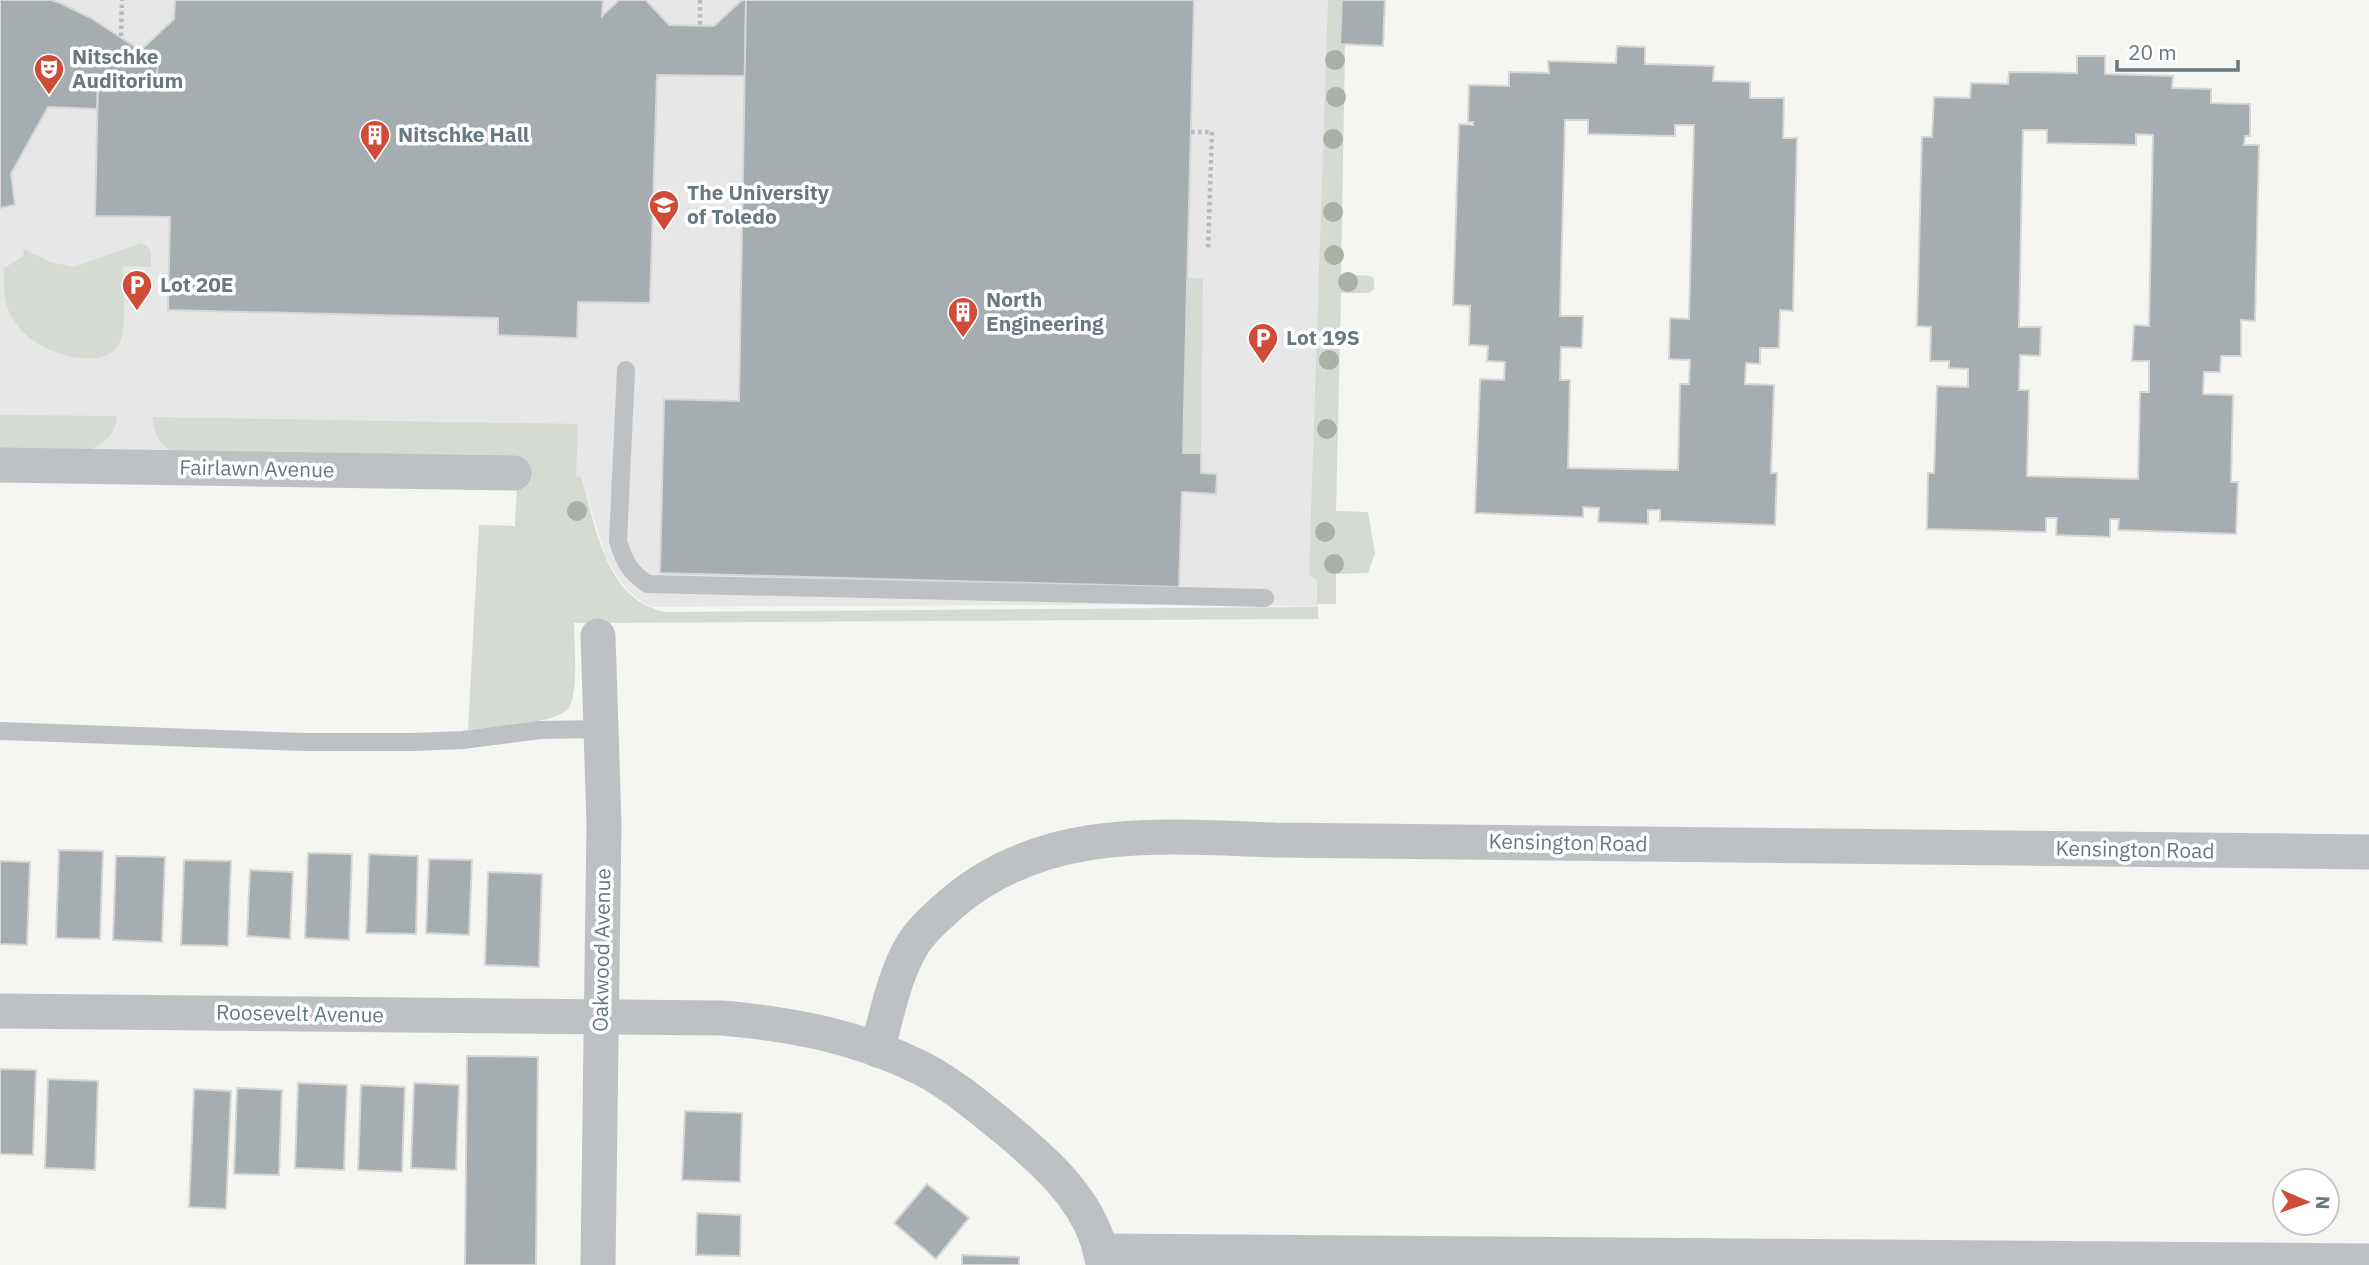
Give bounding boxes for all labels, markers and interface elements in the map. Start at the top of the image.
scale bar [2117,28,2238,72]
text: 20 m [2128,38,2177,66]
place label: Nitschke Auditorium [72,42,183,94]
theatre icon: Nitschke Auditorium [32,52,66,96]
building icon: Nitschke Hall [358,118,392,162]
place label: Nitschke Hall [398,120,529,148]
place label: The University of Toledo [687,178,830,230]
school or university icon: The University of Toledo [647,188,681,232]
parking icon: Lot 20E [120,268,154,312]
place label: Lot 20E [160,270,234,298]
place label: North Engineering [986,285,1104,337]
building icon: North Engineering [946,295,980,339]
parking icon: Lot 19S [1246,321,1280,365]
place label: Lot 19S [1286,323,1360,351]
street label: Fairlawn Avenue [179,453,335,483]
street label: Kensington Road [1488,827,1648,857]
street label: Kensington Road [2055,834,2215,864]
street label: Oakwood Avenue [586,868,616,1032]
street label: Roosevelt Avenue [216,998,384,1028]
north arrow [2271,1167,2341,1237]
text: N [2311,1195,2335,1210]

